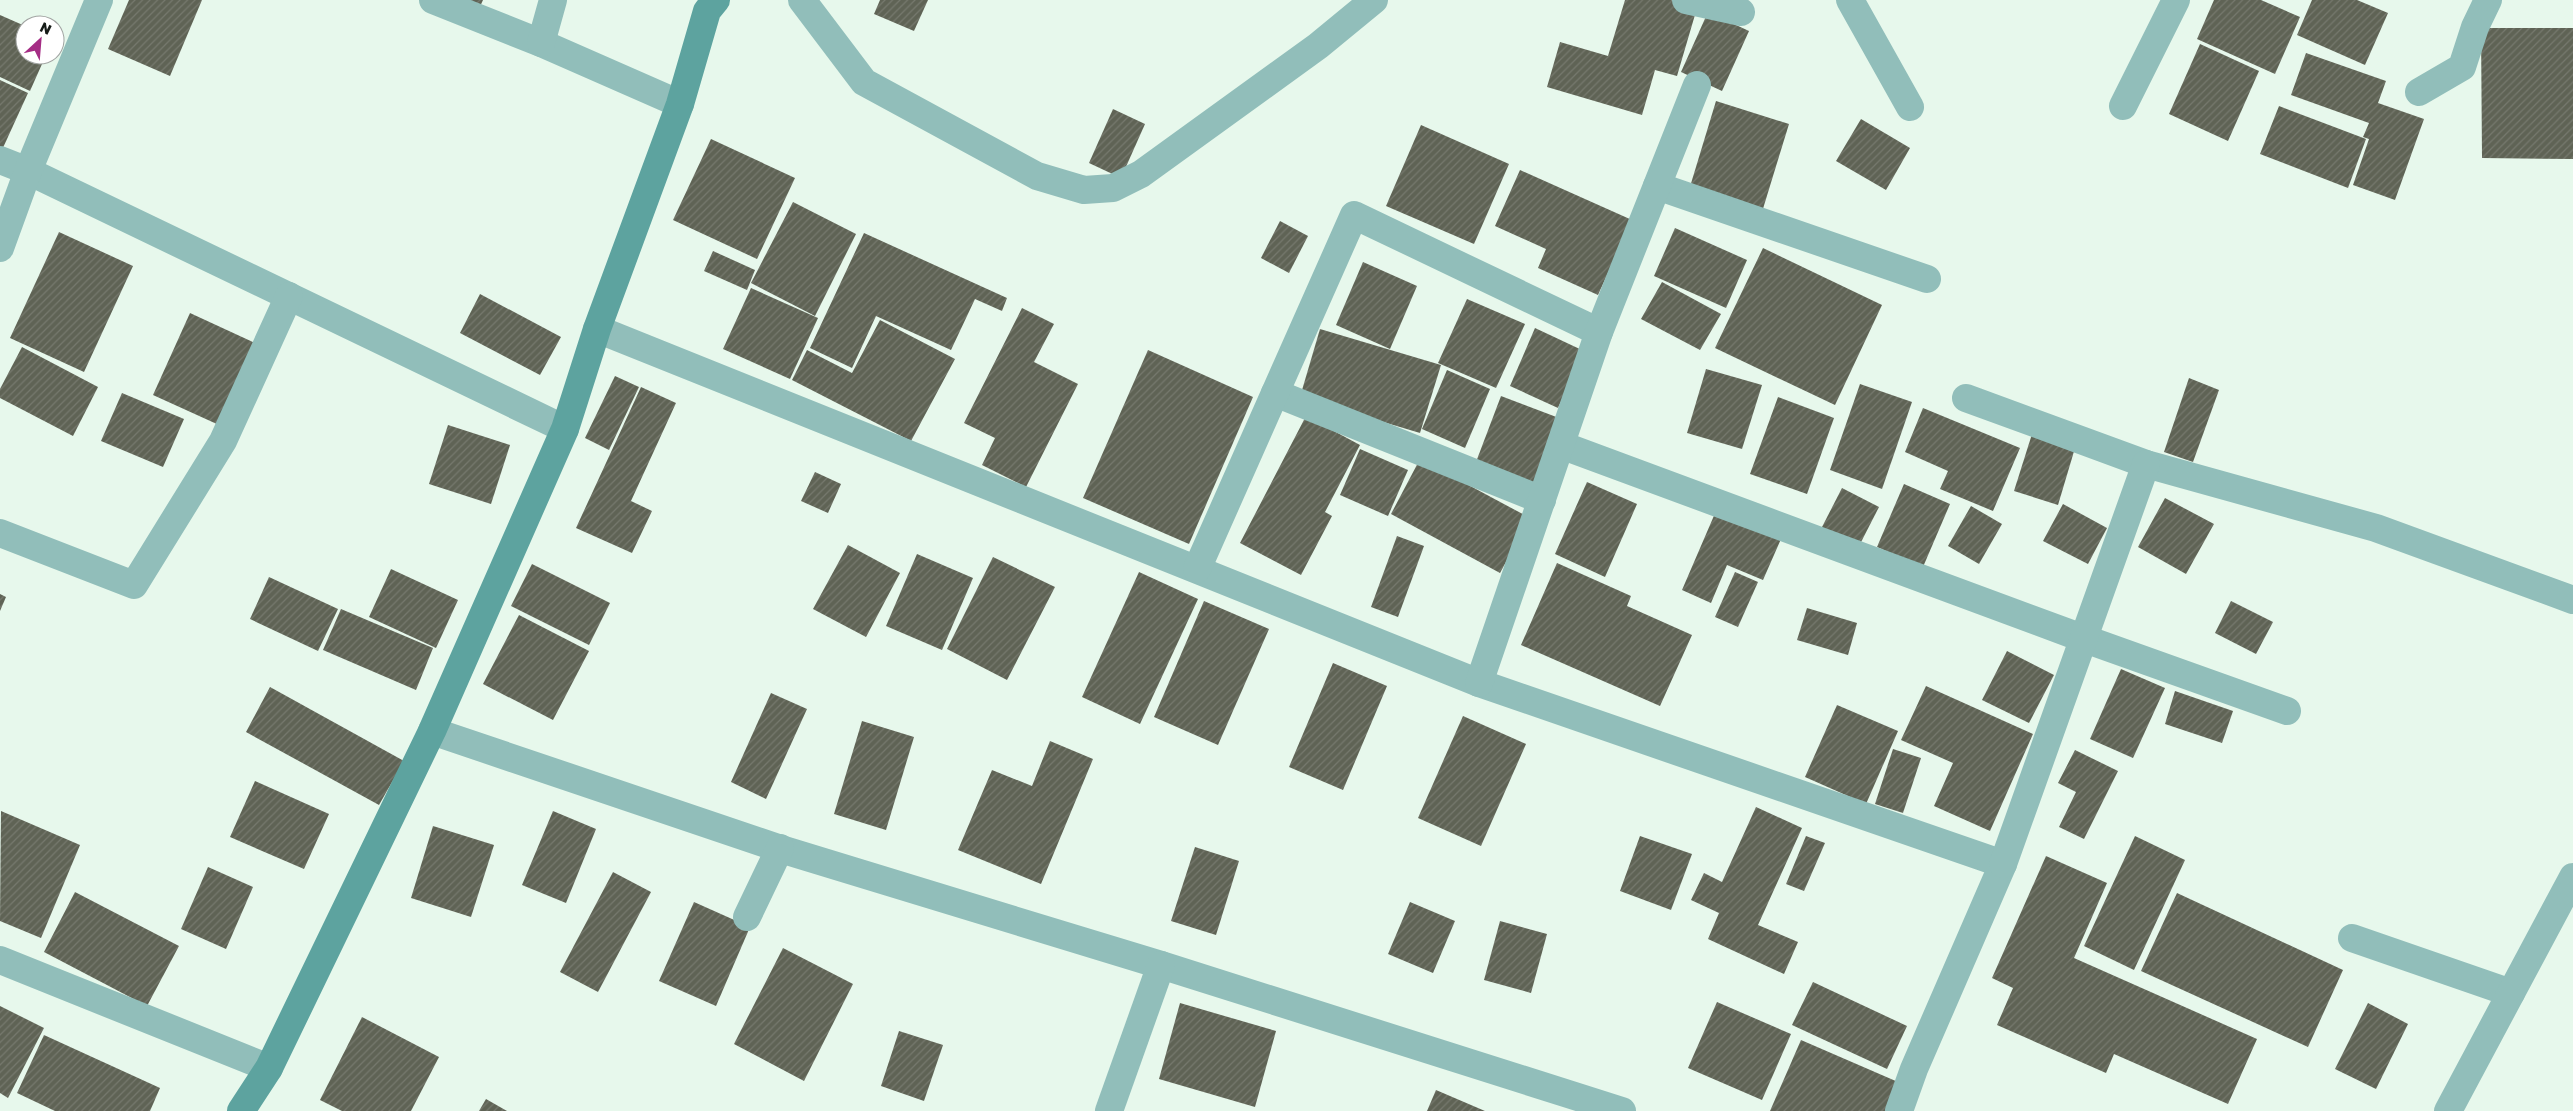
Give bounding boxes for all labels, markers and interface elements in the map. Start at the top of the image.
north arrow [15,15,65,65]
text: N [37,18,54,38]

